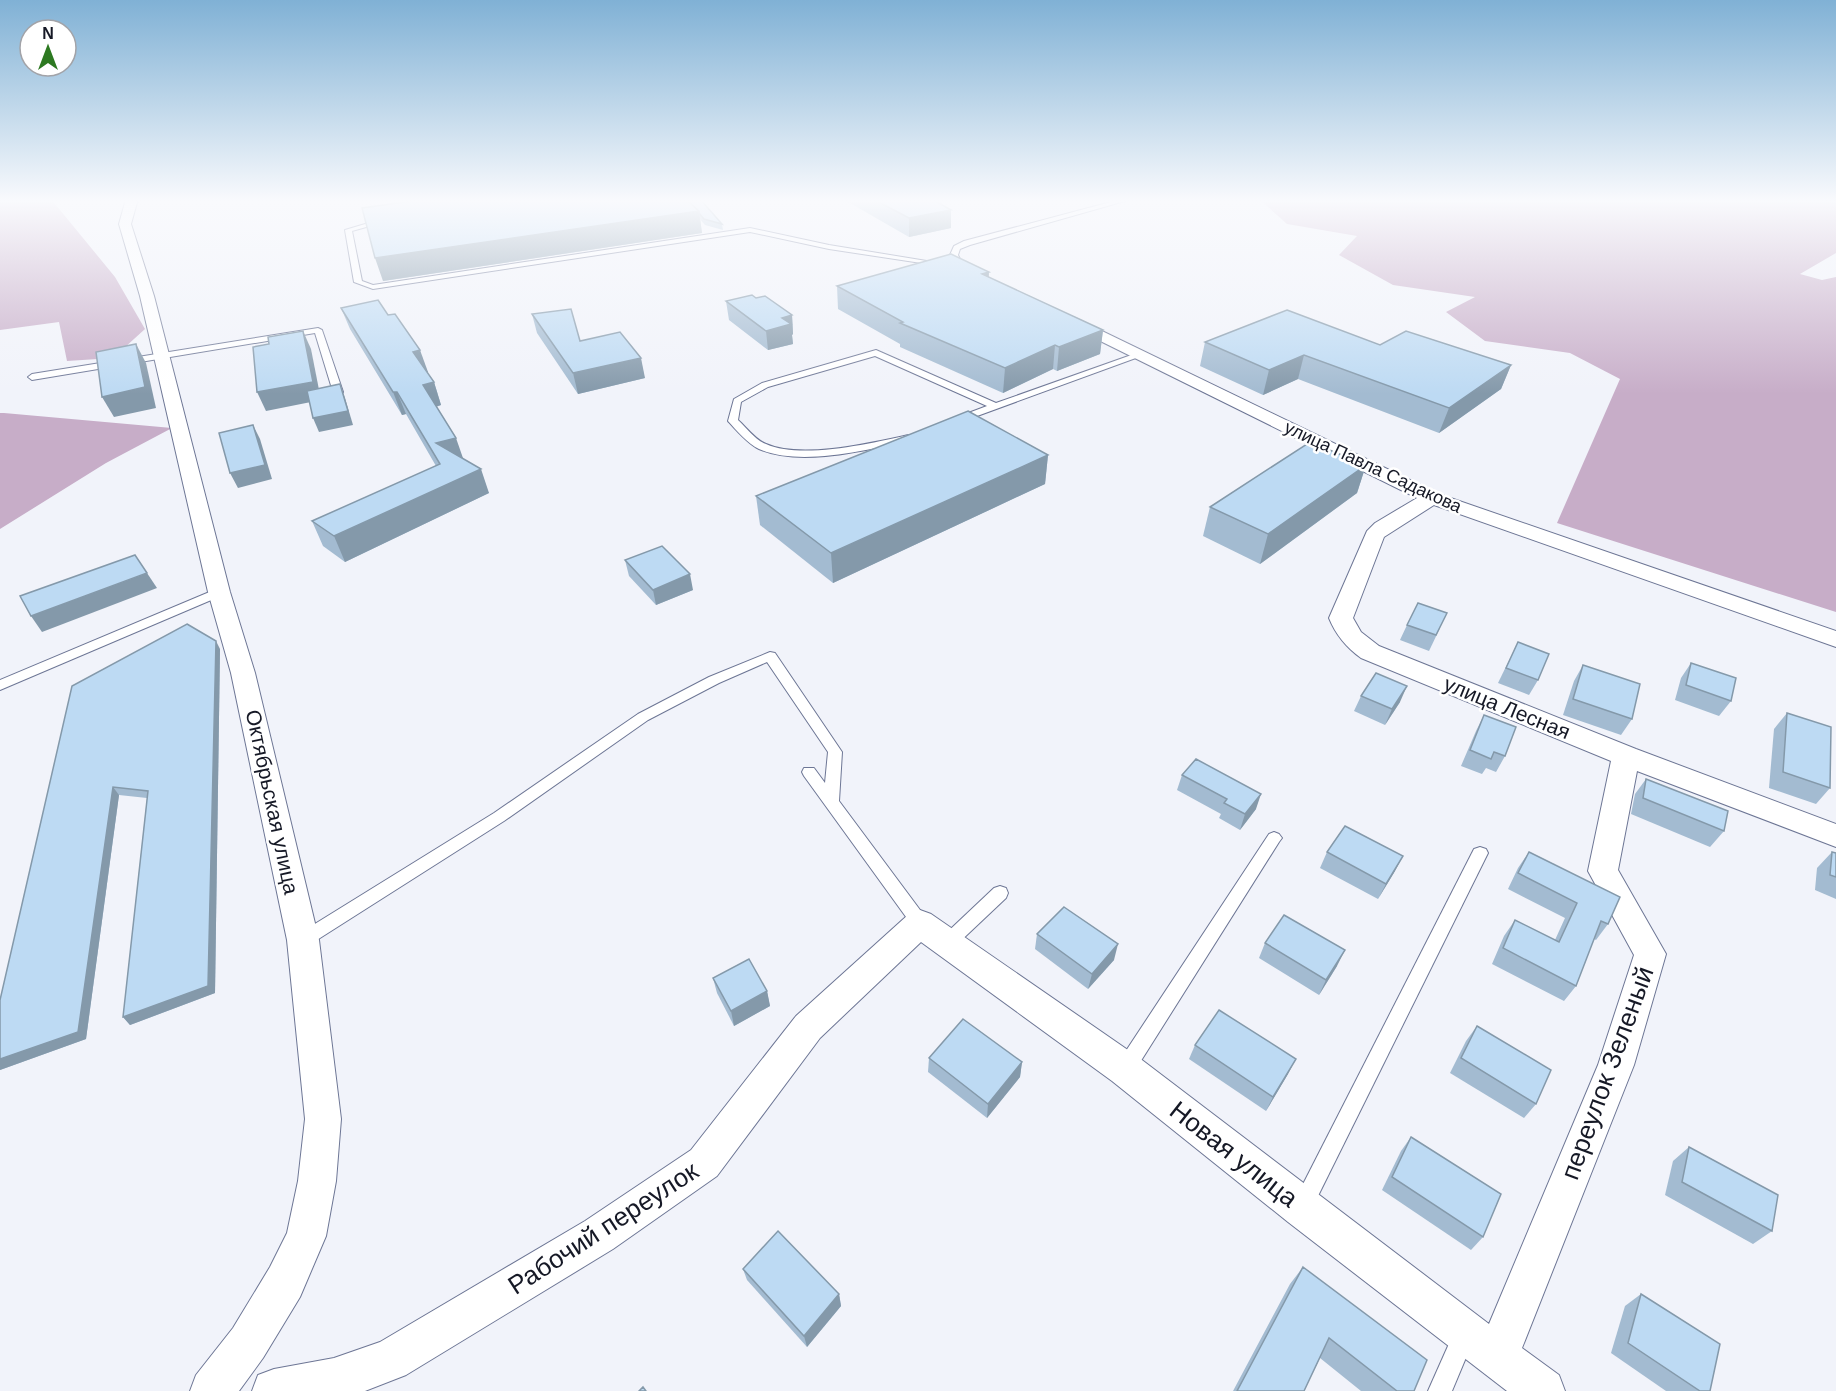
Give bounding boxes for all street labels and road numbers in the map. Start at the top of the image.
street label: улица Павла Садакова [1281,417,1466,517]
street label: улица Лесная [1441,672,1574,743]
street label: Октябрьская улица [242,707,303,897]
street label: переулок Зеленый [1554,962,1660,1184]
street label: Новая улица [1164,1095,1304,1214]
street label: Рабочий переулок [502,1155,704,1301]

